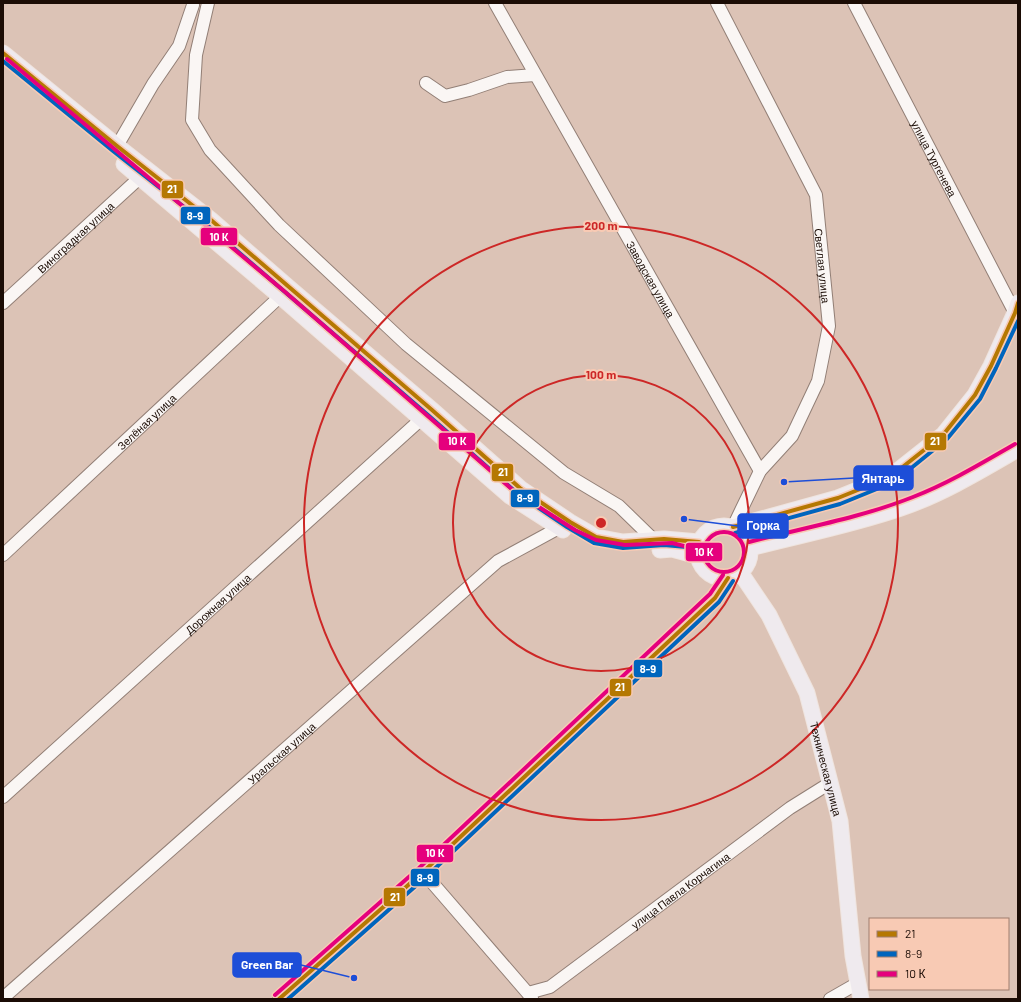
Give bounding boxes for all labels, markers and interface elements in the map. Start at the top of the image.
street label: улица Тургенева [910,118,960,199]
line badge: 21 [161,180,184,199]
text: 21 [167,182,177,195]
street label: Виноградная улица [34,198,117,275]
line badge: 8-9 [180,206,211,225]
text: 8-9 [187,209,203,222]
text: 200 m [585,218,617,232]
line badge: 10 К [200,227,238,246]
street label: Светлая улица [813,228,833,305]
text: 10 К [209,230,229,243]
street label: Заводская улица [624,238,678,320]
text: 100 m [586,367,616,381]
street label: Зелёная улица [114,390,179,452]
line badge: 10 К [438,432,476,451]
line badge: 21 [924,432,947,451]
text: 10 К [447,434,467,447]
text: 21 [930,434,940,447]
line badge: 21 [491,463,514,482]
text: 21 [498,465,508,478]
callout: Янтарь [854,466,913,490]
text: Янтарь [861,471,905,486]
line badge: 8-9 [510,489,540,508]
text: 8-9 [517,491,533,504]
callout: Горка [738,514,788,538]
centre of rings [594,516,608,530]
text: Горка [746,518,780,533]
line badge: 10 К [685,542,723,562]
text: 10 К [694,545,714,558]
street label: Дорожная улица [182,570,254,636]
line badge: 8-9 [633,659,663,678]
text: 8-9 [640,662,656,675]
line badge: 21 [609,678,632,697]
text: 21 [615,680,625,693]
street label: Уральская улица [245,719,318,786]
street label: Техническая улица [808,720,845,818]
line badge: 10 К [416,844,454,863]
text: 10 К [425,846,445,859]
street label: улица Павла Корчагина [628,849,733,931]
line badge: 8-9 [410,868,440,887]
text: 8-9 [417,871,433,884]
line badge: 21 [383,887,406,907]
text: 21 [390,890,400,903]
legend [869,918,1009,990]
text: 21 [905,926,915,940]
text: 8-9 [905,946,922,960]
callout: Green Bar [233,953,301,977]
text: Green Bar [241,957,293,971]
text: 10 К [905,966,925,980]

